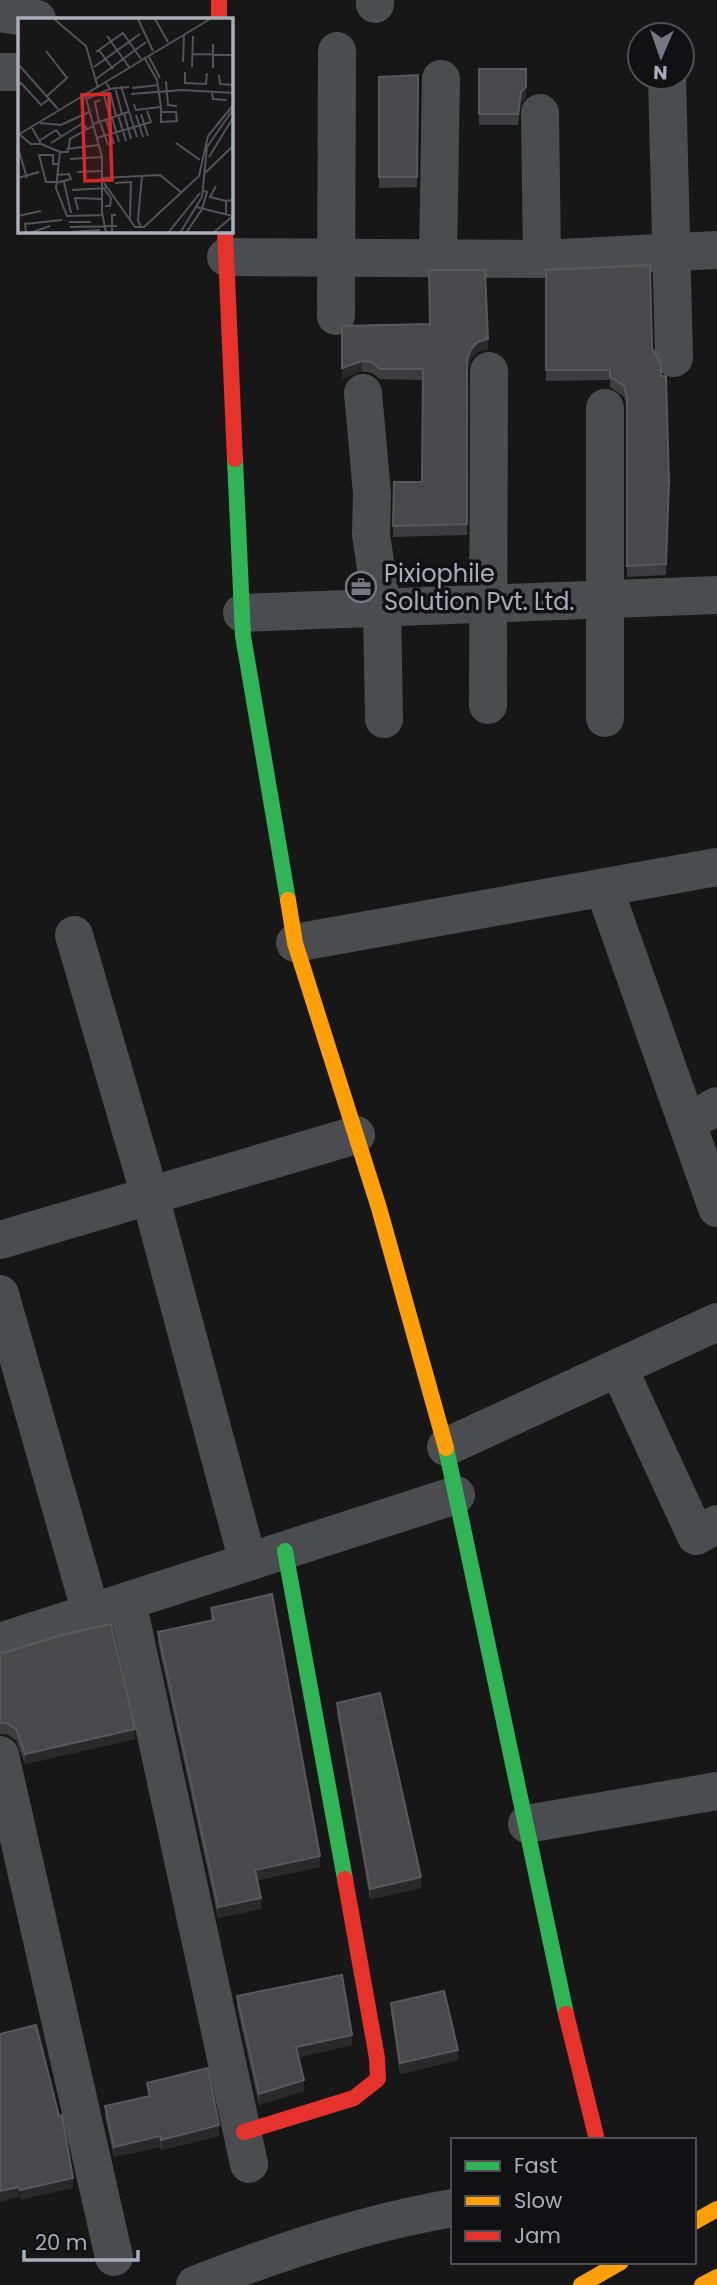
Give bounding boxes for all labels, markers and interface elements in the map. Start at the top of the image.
inset map [18,18,233,233]
north arrow [626,21,696,91]
text: N [653,59,668,86]
place label: Pixiophile Solution Pvt. Ltd. [384,557,574,618]
office icon: Pixiophile Solution Pvt. Ltd. [344,570,378,604]
legend [451,2138,696,2264]
text: Fast [514,2151,557,2180]
text: Slow [514,2186,562,2215]
scale bar [24,2218,138,2262]
text: Jam [514,2221,561,2250]
text: 20 m [35,2228,88,2257]

